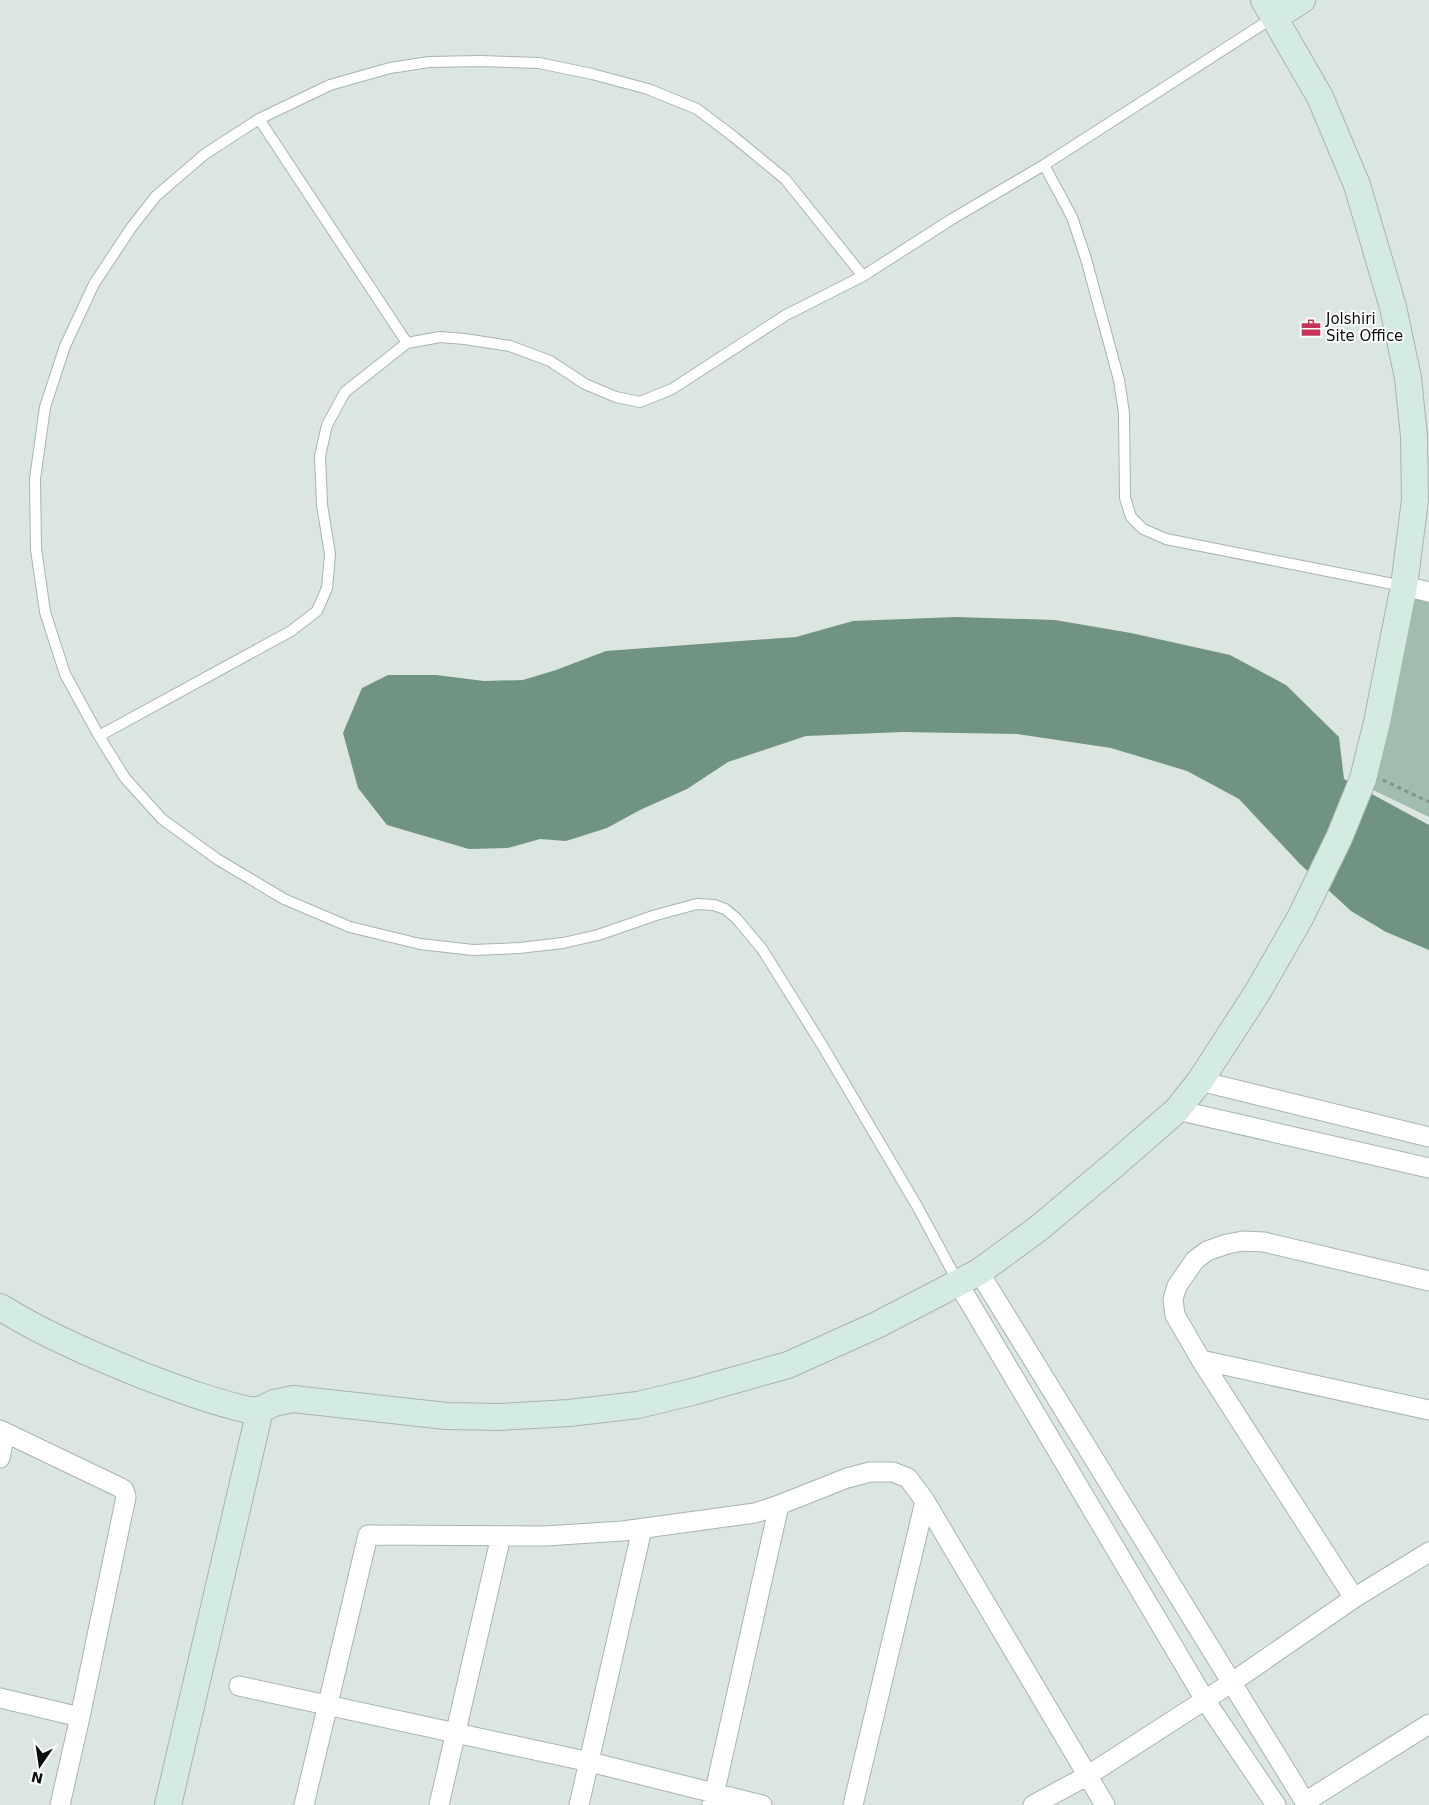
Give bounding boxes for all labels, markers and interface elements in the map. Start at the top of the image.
place label: Jolshiri Site Office [1325,310,1403,345]
office icon: Jolshiri Site Office [1300,317,1322,339]
north arrow [15,1740,65,1790]
text: N [30,1769,45,1787]

